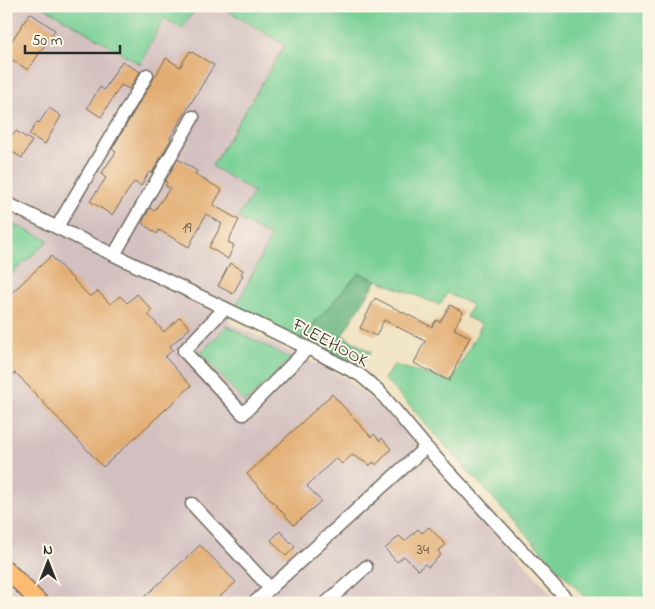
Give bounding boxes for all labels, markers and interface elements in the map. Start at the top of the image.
scale bar [25,22,120,54]
text: 50 m [32,30,63,52]
house number: 19 [182,217,192,239]
street label: FLEEHOOK [286,312,373,375]
north arrow [22,536,72,586]
house number: 34 [417,539,429,561]
text: N [43,540,53,561]

